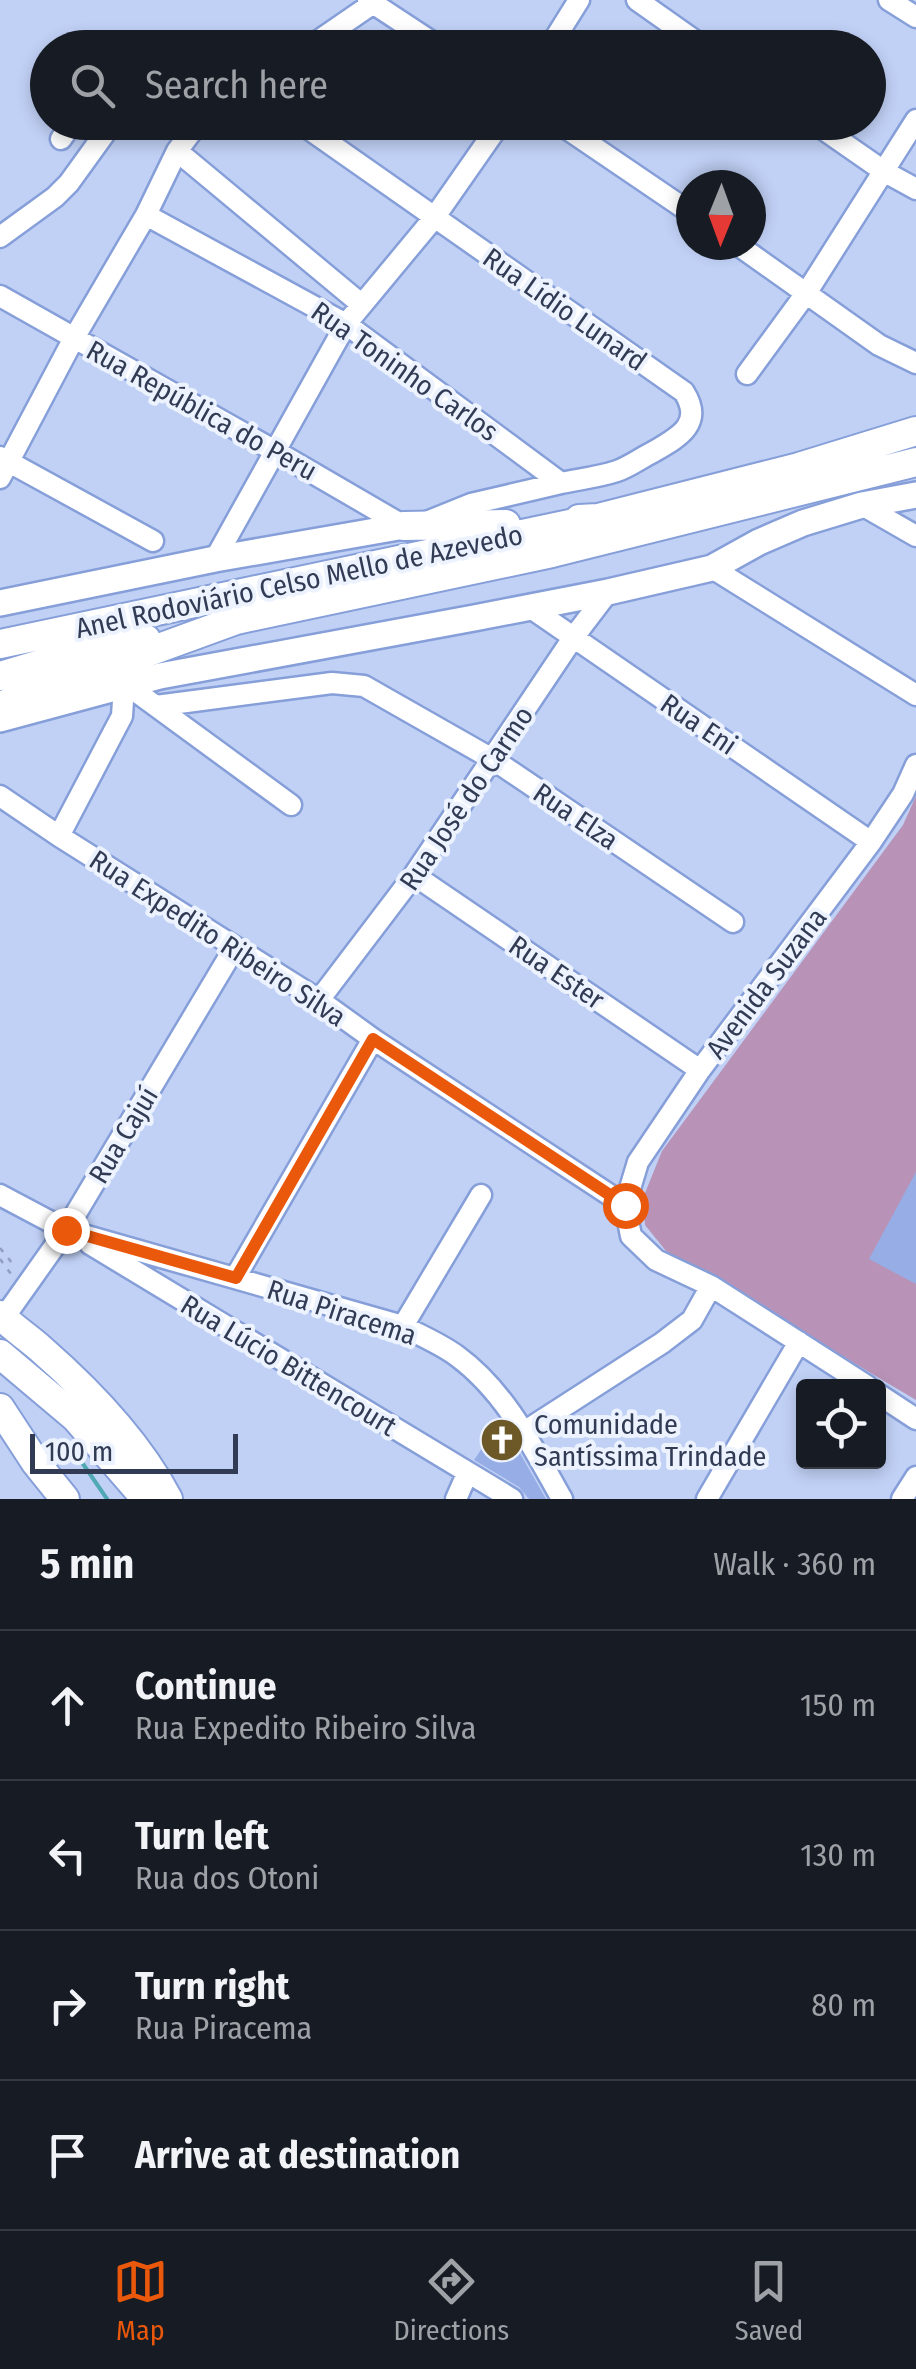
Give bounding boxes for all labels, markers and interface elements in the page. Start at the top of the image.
search box [30,30,886,140]
icon: search [65,58,120,113]
text: Search here [145,62,328,108]
north arrow [676,170,766,260]
street label: Rua Lídio Lunard [477,241,653,378]
street label: Rua Toninho Carlos [305,295,504,448]
street label: Rua República do Peru [81,333,323,487]
street label: Anel Rodoviário Celso Mello de Azevedo [72,518,526,645]
street label: Rua Eni [654,687,743,762]
street label: Rua José do Carmo [393,700,540,897]
street label: Rua Elza [527,776,624,857]
street label: Rua Expedito Ribeiro Silva [83,843,352,1034]
street label: Avenida Suzana [699,902,834,1065]
street label: Rua Ester [503,929,611,1016]
street label: Rua Cajuí [82,1081,165,1189]
route start [603,1183,649,1229]
route end [44,1208,90,1254]
street label: Rua Piracema [263,1273,421,1352]
street label: Rua Lúcio Bittencourt [175,1288,403,1443]
map controls [796,1379,886,1469]
button: locate [796,1379,886,1469]
place label: Comunidade Santíssima Trindade [534,1408,766,1473]
church icon: Comunidade Santíssima Trindade [479,1417,525,1463]
scale bar [30,1429,238,1474]
text: 100 m [45,1435,113,1468]
text: 5 min [40,1539,134,1589]
text: Walk · 360 m [713,1545,876,1583]
text: Continue [135,1663,276,1709]
icon: ahead [40,1678,95,1733]
text: 150 m [800,1686,876,1724]
text: Rua Expedito Ribeiro Silva [135,1709,476,1747]
text: Turn left [135,1813,269,1859]
icon: left [40,1828,95,1883]
text: 130 m [800,1836,876,1874]
text: Rua dos Otoni [135,1859,319,1897]
text: Turn right [135,1963,289,2009]
icon: right [40,1978,95,2033]
text: 80 m [811,1986,876,2024]
text: Rua Piracema [135,2009,312,2047]
icon: arrive [40,2128,95,2183]
text: Arrive at destination [135,2132,460,2178]
tab: Map [113,2254,168,2347]
tab: Directions [393,2254,509,2347]
tab: Saved [735,2254,803,2347]

